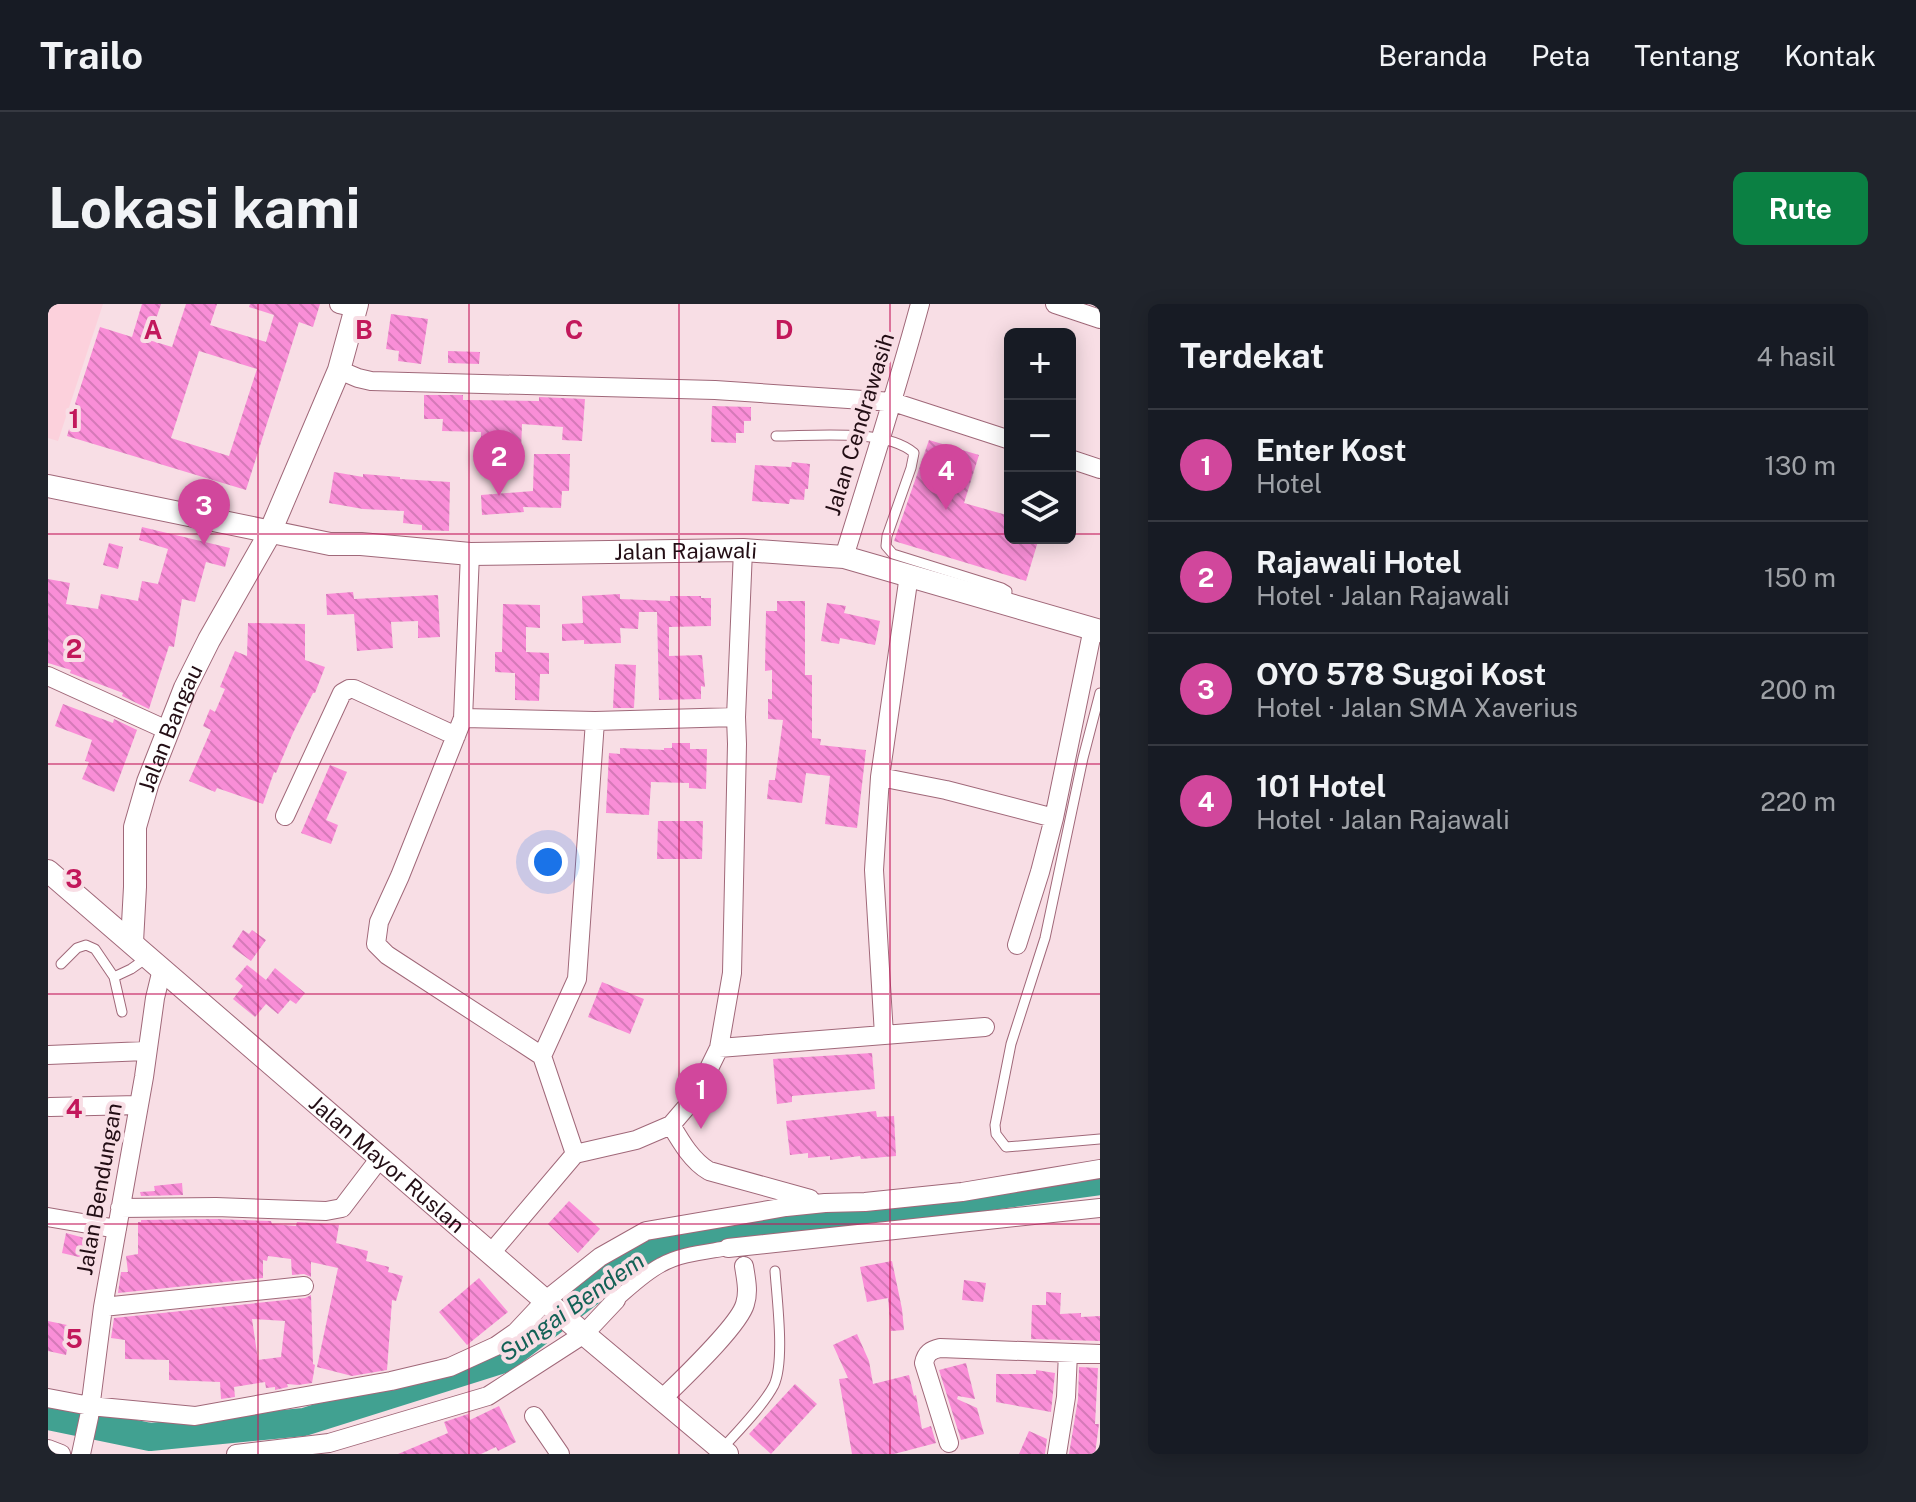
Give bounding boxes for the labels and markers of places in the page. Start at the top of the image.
pin: 2 [473,430,525,496]
pin: 4 [920,444,972,510]
pin: 3 [178,479,230,545]
pin: 1 [675,1063,727,1129]

